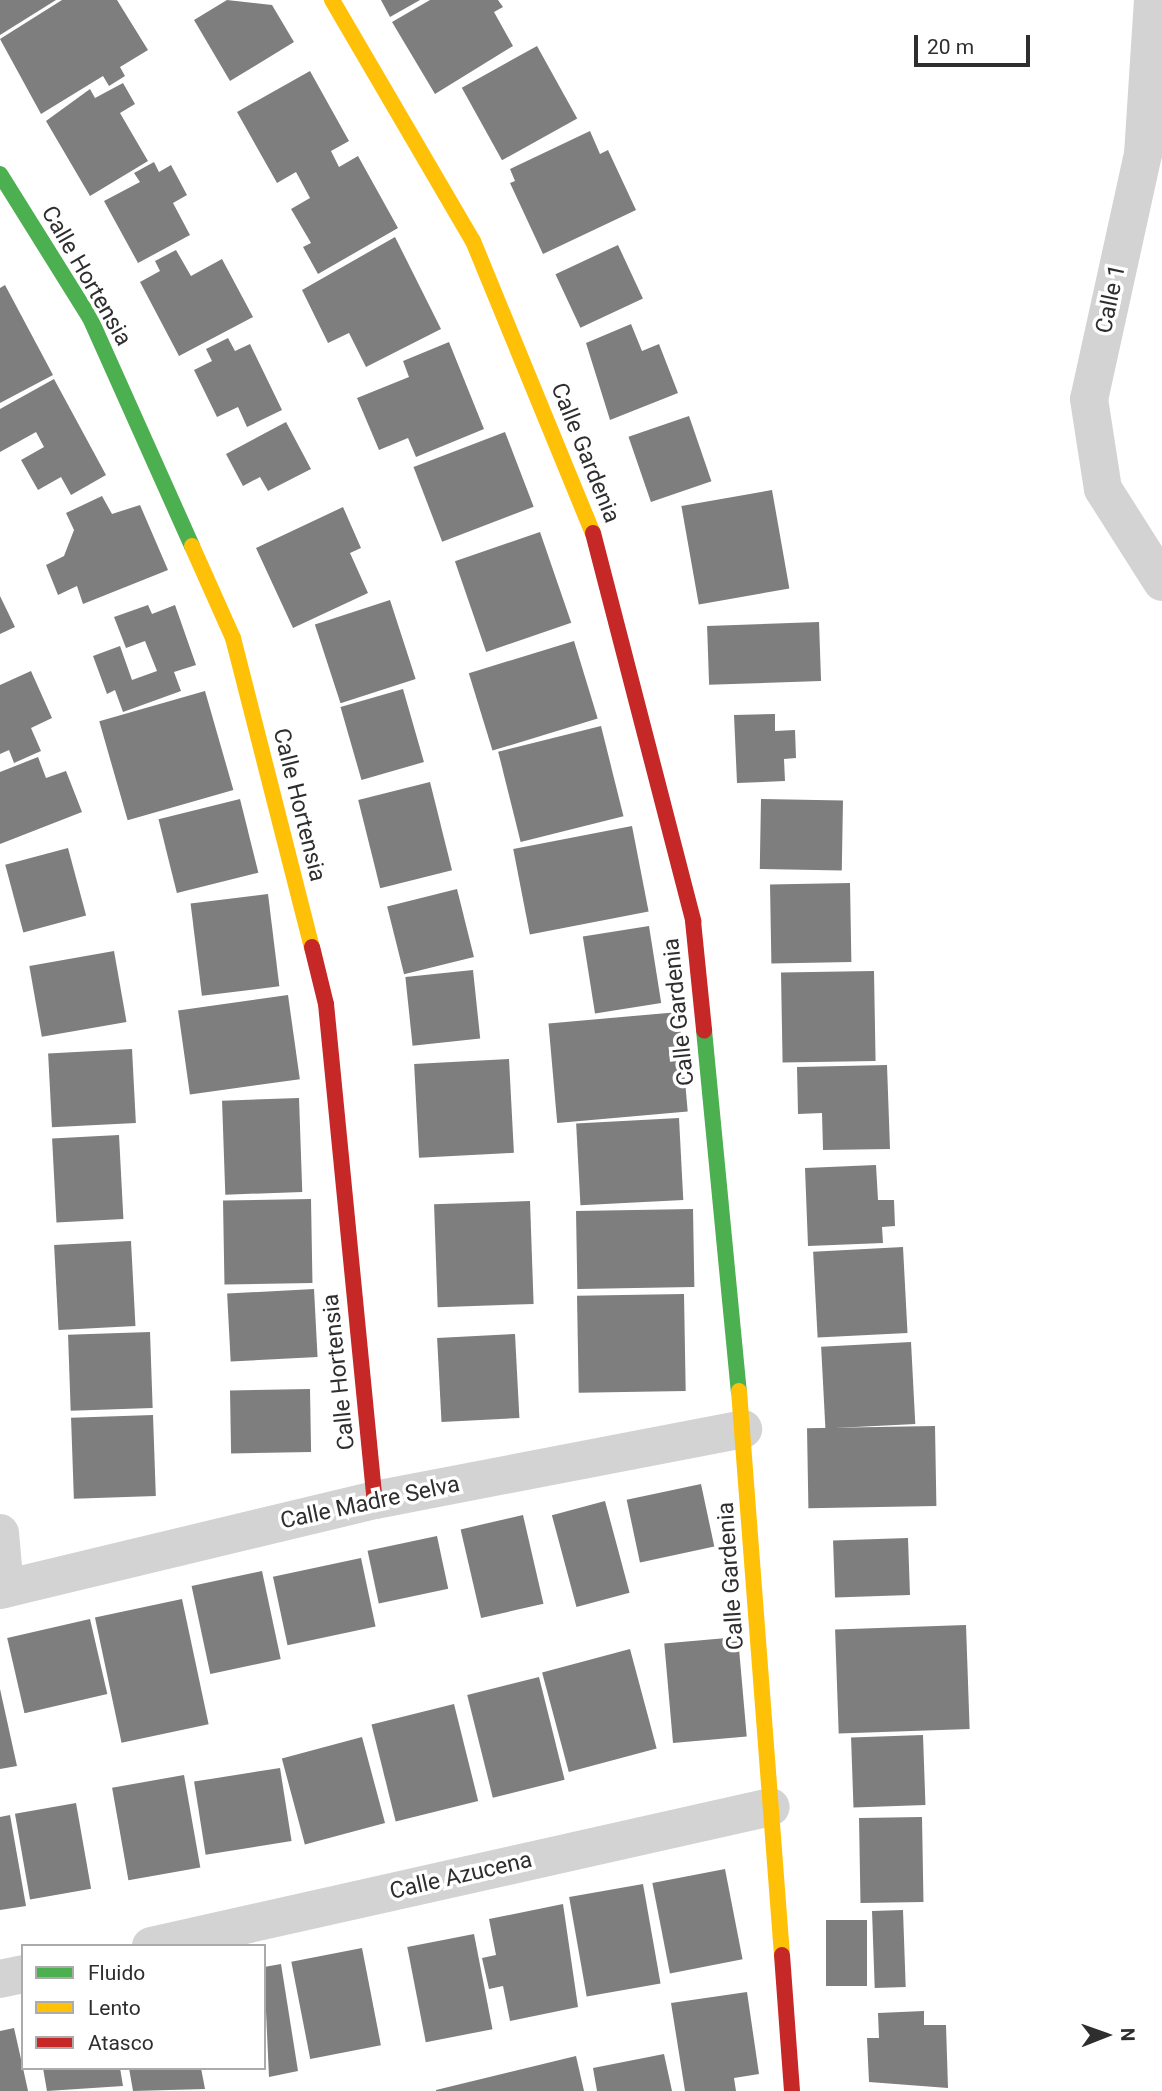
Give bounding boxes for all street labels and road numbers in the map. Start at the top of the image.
street label: Calle Hortensia [35,201,137,351]
street label: Calle 1 [1090,262,1132,336]
street label: Calle Gardenia [544,379,626,527]
street label: Calle Hortensia [267,726,331,884]
street label: Calle Gardenia [658,937,700,1087]
street label: Calle Hortensia [317,1293,361,1451]
street label: Calle Madre Selva [278,1471,462,1535]
street label: Calle Gardenia [712,1501,750,1651]
street label: Calle Azucena [387,1846,535,1906]

